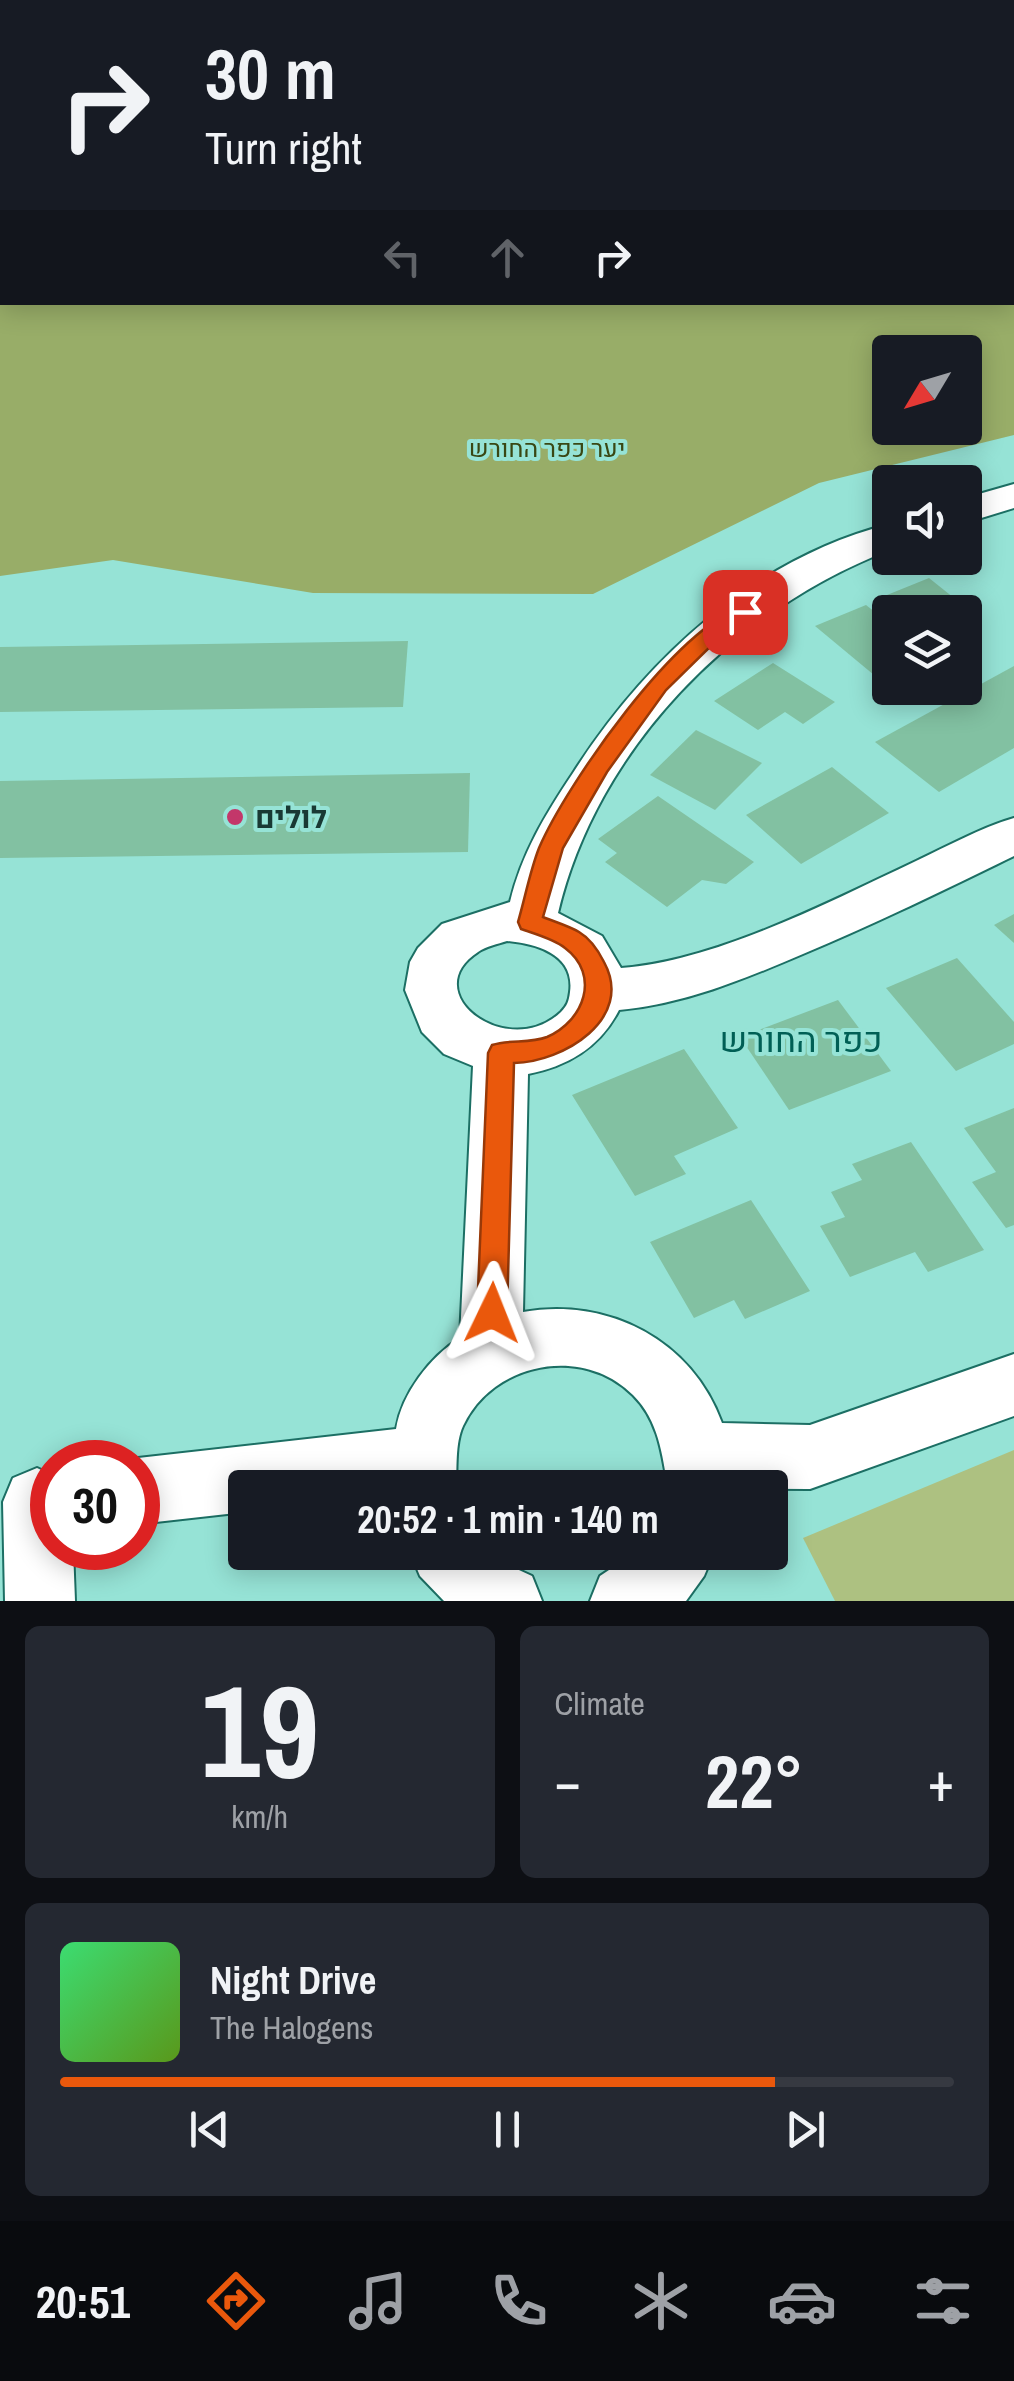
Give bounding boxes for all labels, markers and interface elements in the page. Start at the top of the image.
text: 30 m [205,27,336,121]
icon: right [40,40,170,170]
text: Turn right [205,117,362,178]
icon: left [375,230,430,285]
icon: ahead [480,230,535,285]
icon: right [585,230,640,285]
north arrow [872,335,982,445]
map controls [872,335,982,705]
park label: יער כפר החורש [469,431,625,465]
button: sound [872,465,982,575]
pin [703,570,788,655]
icon: arrive [718,585,773,640]
button: layers [872,595,982,705]
place label: לולים [255,797,327,837]
marker: לולים [224,806,246,828]
district label: כפר החורש [719,1016,883,1063]
position arrow [440,1261,544,1365]
speed limit sign: 30 [30,1440,160,1570]
text: 20:52 · 1 min · 140 m [357,1494,659,1545]
text: 19 [200,1642,319,1818]
text: Climate [555,1682,645,1725]
text: 22° [705,1730,803,1831]
text: − [555,1744,581,1818]
text: + [928,1744,954,1818]
text: km/h [231,1795,288,1838]
text: Night Drive [210,1955,376,2006]
text: The Halogens [210,2006,373,2049]
icon: previous [182,2102,237,2157]
icon: pause [480,2102,535,2157]
icon: next [778,2102,833,2157]
icon: directions [201,2266,271,2336]
icon: music [343,2266,413,2336]
icon: phone [484,2266,554,2336]
icon: climate [626,2266,696,2336]
icon: car [767,2266,837,2336]
icon: filters [908,2266,978,2336]
text: 20:51 [36,2271,130,2332]

